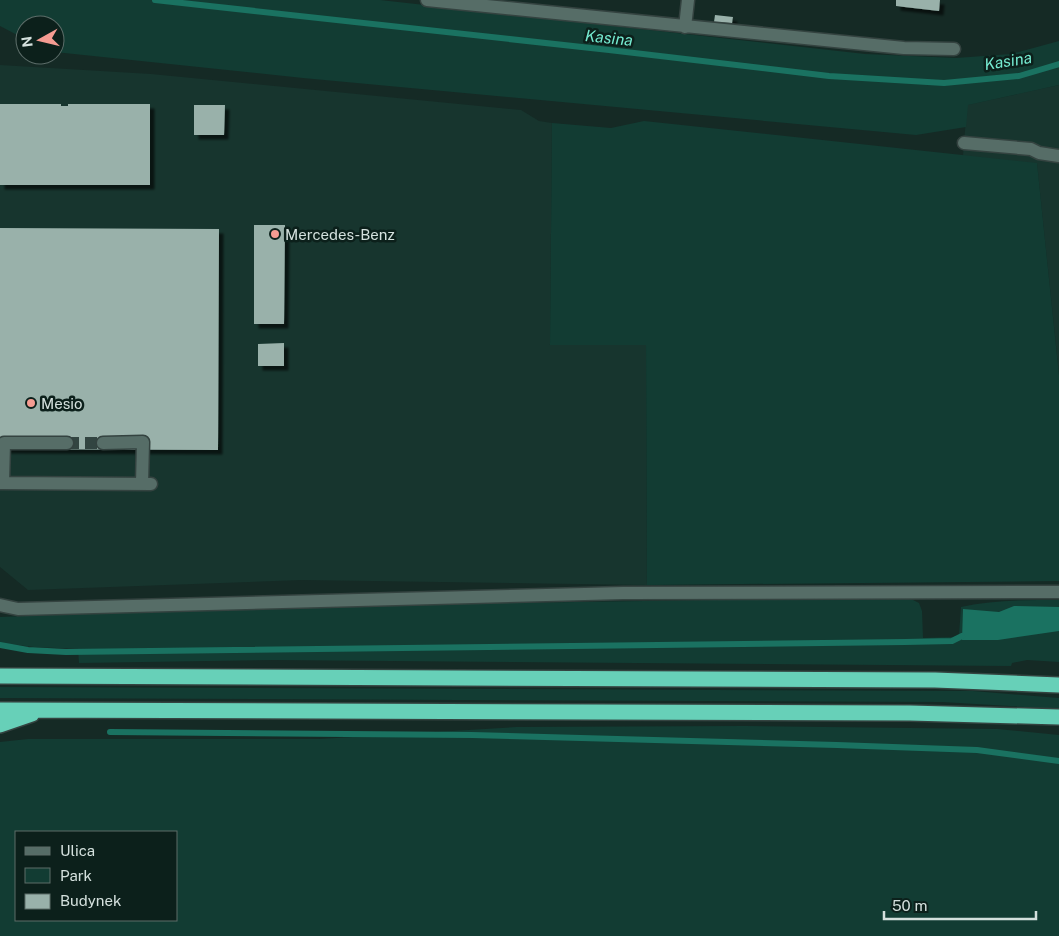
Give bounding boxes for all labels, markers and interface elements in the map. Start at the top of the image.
north arrow [15,15,65,65]
water label: Kasina [584,26,634,50]
text: N [18,35,36,48]
water label: Kasina [983,48,1033,74]
place label: Mercedes-Benz [285,226,395,243]
marker: Mercedes-Benz [269,228,281,240]
place label: Mesio [41,395,82,412]
marker: Mesio [25,397,37,409]
legend [15,831,178,921]
text: Ulica [60,842,95,859]
text: Park [60,867,92,884]
scale bar [884,888,1036,920]
text: Budynek [60,892,121,909]
text: 50 m [892,897,927,914]

